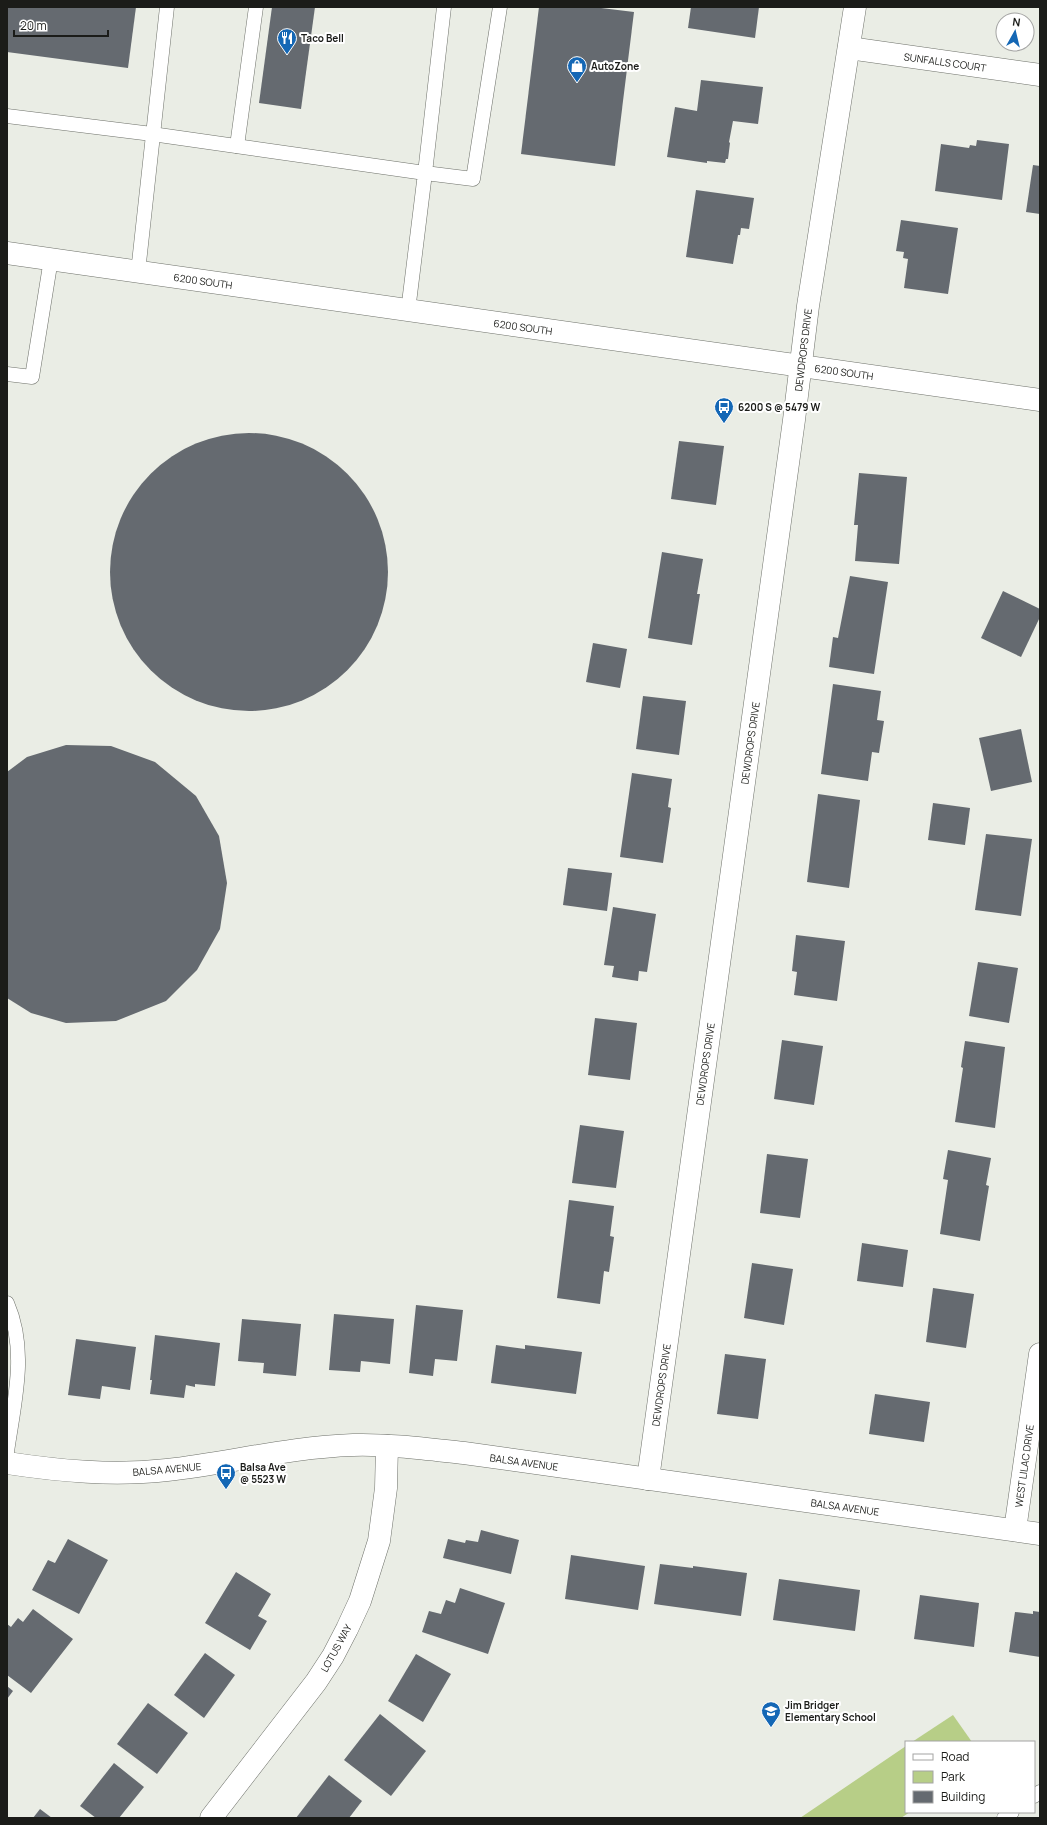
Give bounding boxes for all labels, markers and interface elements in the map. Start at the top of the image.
scale bar [14,12,108,38]
north arrow [995,12,1035,52]
text: N [1012,14,1022,30]
text: 20 m [20,17,47,34]
restaurant icon: Taco Bell [276,27,298,55]
place label: Taco Bell [301,31,344,45]
street label: SUNFALLS COURT [903,49,987,75]
shop icon: AutoZone [566,55,588,83]
place label: AutoZone [591,59,639,73]
street label: 6200 SOUTH [173,270,234,292]
street label: DEWDROPS DRIVE [791,308,815,392]
street label: 6200 SOUTH [493,316,554,338]
street label: 6200 SOUTH [814,361,875,383]
bus stop icon: 6200 S @ 5479 W [713,396,735,424]
place label: 6200 S @ 5479 W [738,400,821,414]
street label: DEWDROPS DRIVE [737,700,763,785]
street label: DEWDROPS DRIVE [692,1021,718,1106]
street label: DEWDROPS DRIVE [648,1342,674,1427]
street label: WEST LILAC DRIVE [1011,1423,1037,1508]
street label: BALSA AVENUE [489,1450,559,1474]
street label: BALSA AVENUE [132,1459,202,1479]
place label: Balsa Ave @ 5523 W [240,1460,286,1486]
bus stop icon: Balsa Ave @ 5523 W [215,1462,237,1490]
street label: BALSA AVENUE [810,1495,880,1519]
street label: LOTUS WAY [317,1621,355,1674]
place label: Jim Bridger Elementary School [785,1698,876,1724]
school or university icon: Jim Bridger Elementary School [760,1700,782,1728]
legend [905,1741,1035,1813]
text: Road [941,1748,969,1765]
text: Park [941,1768,966,1785]
text: Building [941,1788,985,1805]

